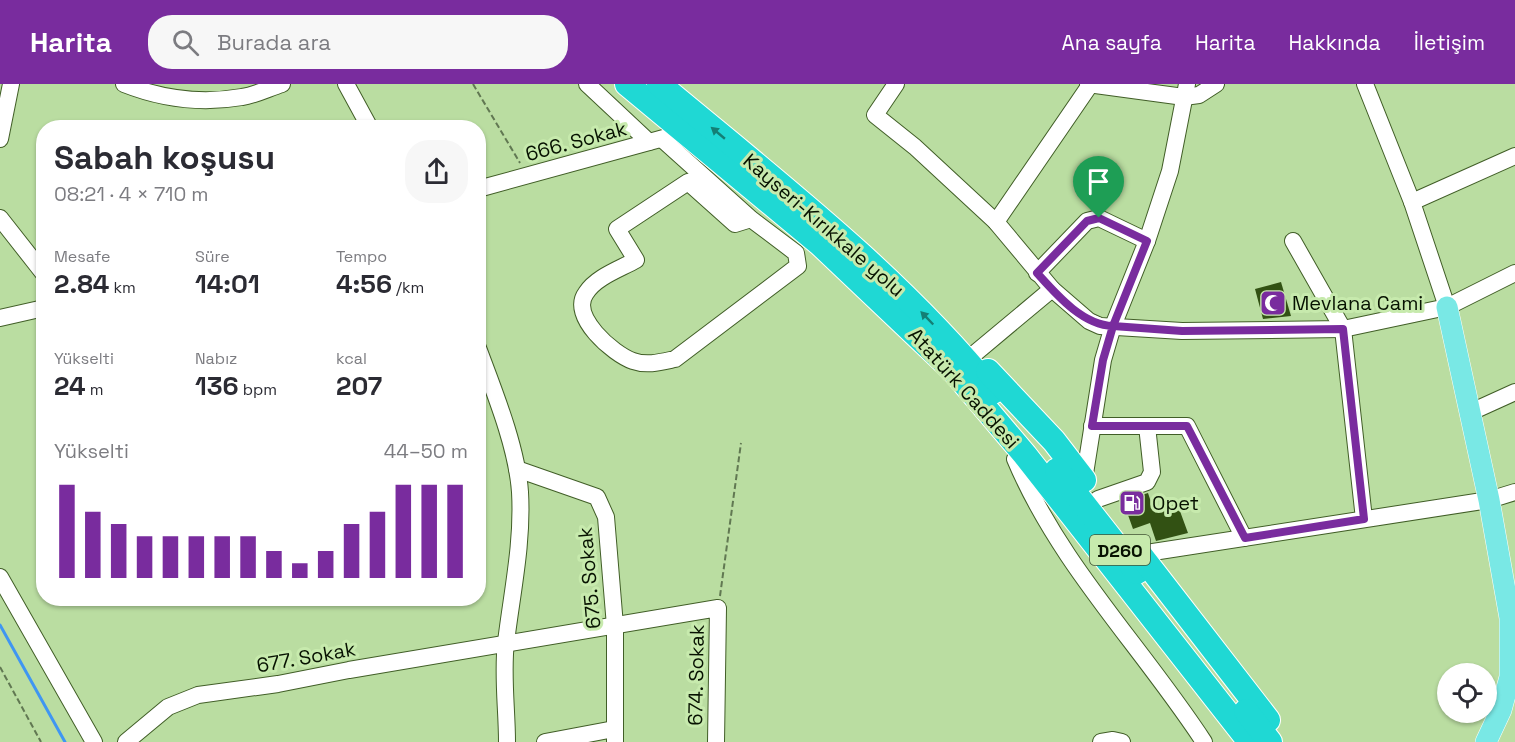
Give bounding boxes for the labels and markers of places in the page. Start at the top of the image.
pin [1073,156,1124,218]
mosque icon: Mevlana Cami [1258,288,1288,318]
place label: Mevlana Cami [1292,290,1423,316]
fuel station icon: Opet [1117,488,1147,518]
place label: Opet [1152,490,1199,516]

